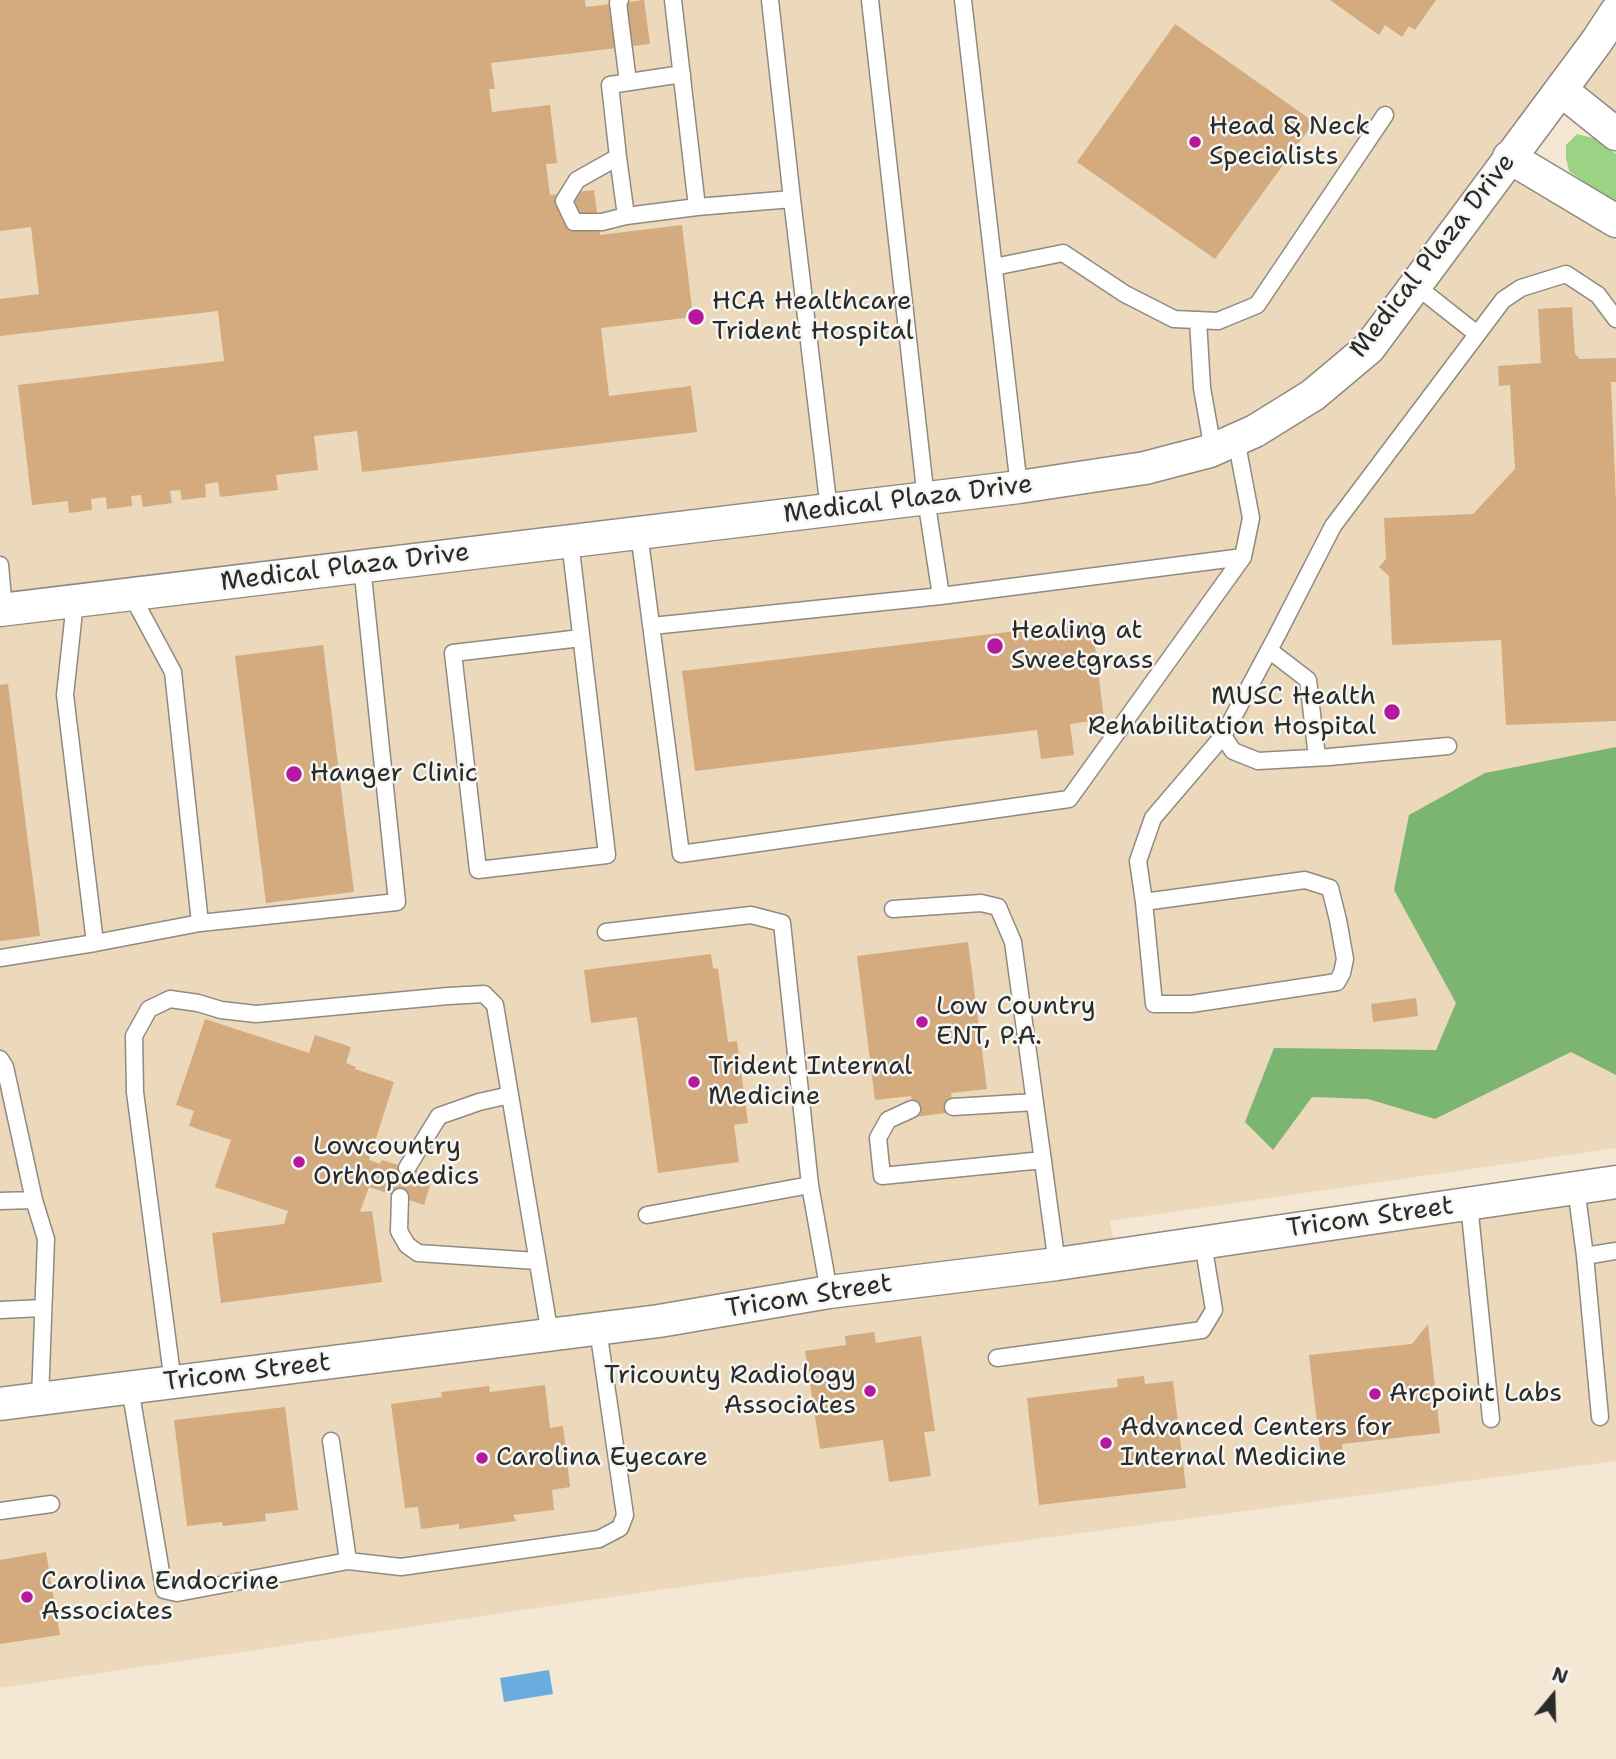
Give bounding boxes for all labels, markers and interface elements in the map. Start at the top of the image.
place label: Head & Neck Specialists [1209,111,1370,172]
marker: Head & Neck Specialists [1187,134,1203,150]
street label: Medical Plaza Drive [1344,148,1522,364]
place label: HCA Healthcare Trident Hospital [712,286,914,348]
marker: HCA Healthcare Trident Hospital [686,307,706,327]
street label: Medical Plaza Drive [782,469,1034,531]
street label: Medical Plaza Drive [219,537,471,599]
place label: Healing at Sweetgrass [1011,615,1154,676]
marker: Healing at Sweetgrass [985,636,1005,656]
place label: MUSC Health Rehabilitation Hospital [1088,681,1376,742]
marker: MUSC Health Rehabilitation Hospital [1382,702,1402,722]
place label: Hanger Clinic [310,758,478,790]
marker: Hanger Clinic [284,764,304,784]
place label: Low Country ENT, P.A. [936,991,1096,1052]
marker: Low Country ENT, P.A. [914,1014,930,1030]
place label: Trident Internal Medicine [708,1051,912,1112]
marker: Trident Internal Medicine [686,1074,702,1090]
place label: Lowcountry Orthopaedics [313,1131,480,1192]
marker: Lowcountry Orthopaedics [291,1154,307,1170]
street label: Tricom Street [1285,1191,1455,1245]
street label: Tricom Street [724,1268,894,1326]
street label: Tricom Street [162,1347,332,1399]
place label: Tricounty Radiology Associates [604,1360,856,1422]
place label: Arcpoint Labs [1389,1378,1562,1410]
marker: Tricounty Radiology Associates [862,1383,878,1399]
marker: Arcpoint Labs [1367,1386,1383,1402]
place label: Advanced Centers for Internal Medicine [1120,1412,1392,1474]
marker: Advanced Centers for Internal Medicine [1098,1435,1114,1451]
place label: Carolina Eyecare [496,1442,708,1474]
marker: Carolina Eyecare [474,1450,490,1466]
place label: Carolina Endocrine Associates [41,1566,279,1628]
marker: Carolina Endocrine Associates [19,1589,35,1605]
north arrow [1518,1661,1588,1731]
text: N [1549,1661,1571,1690]

